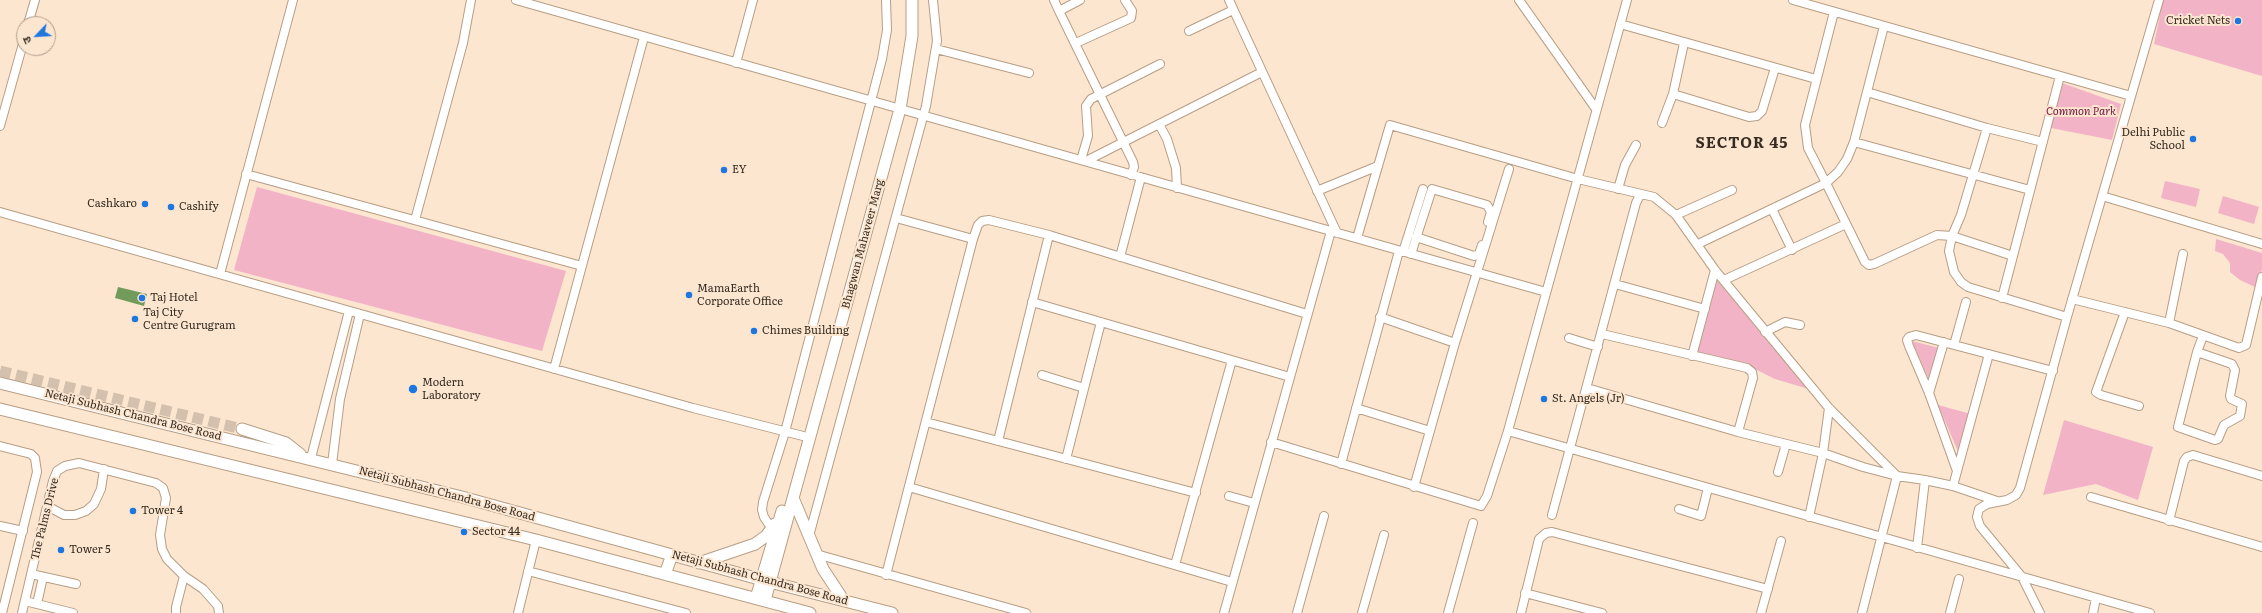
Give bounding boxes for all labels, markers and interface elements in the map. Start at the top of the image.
place label: Cricket Nets [2166,14,2230,28]
north arrow [16,16,56,56]
marker: Cricket Nets [2233,16,2243,26]
text: उ [17,34,35,47]
park label: Common Park [2046,105,2116,119]
place label: Delhi Public School [2121,126,2185,152]
marker: Delhi Public School [2188,134,2198,144]
district label: SECTOR 45 [1696,135,1788,153]
place label: EY [732,163,747,177]
marker: EY [719,165,729,175]
street label: Bhagwan Mahaveer Marg [839,178,887,310]
place label: Cashkaro [87,197,137,211]
marker: Cashkaro [140,199,150,209]
place label: Cashify [179,200,219,214]
marker: Cashify [166,202,176,212]
place label: MamaEarth Corporate Office [697,282,783,308]
marker: MamaEarth Corporate Office [684,290,694,300]
place label: Taj Hotel [150,291,198,305]
marker: Taj Hotel [137,293,147,303]
place label: Taj City Centre Gurugram [143,306,236,332]
marker: Taj City Centre Gurugram [130,314,140,324]
place label: Chimes Building [762,324,849,338]
marker: Chimes Building [749,326,759,336]
place label: Modern Laboratory [422,376,481,402]
marker: Modern Laboratory [407,383,419,395]
street label: Netaji Subhash Chandra Bose Road [43,387,223,443]
place label: St. Angels (Jr) [1552,392,1625,406]
marker: St. Angels (Jr) [1539,394,1549,404]
street label: Netaji Subhash Chandra Bose Road [357,464,537,524]
street label: The Palms Drive [28,477,62,561]
place label: Tower 4 [141,504,183,518]
marker: Tower 4 [128,506,138,516]
place label: Sector 44 [472,525,520,539]
marker: Sector 44 [459,527,469,537]
place label: Tower 5 [69,543,111,557]
marker: Tower 5 [56,545,66,555]
street label: Netaji Subhash Chandra Bose Road [670,548,850,608]

